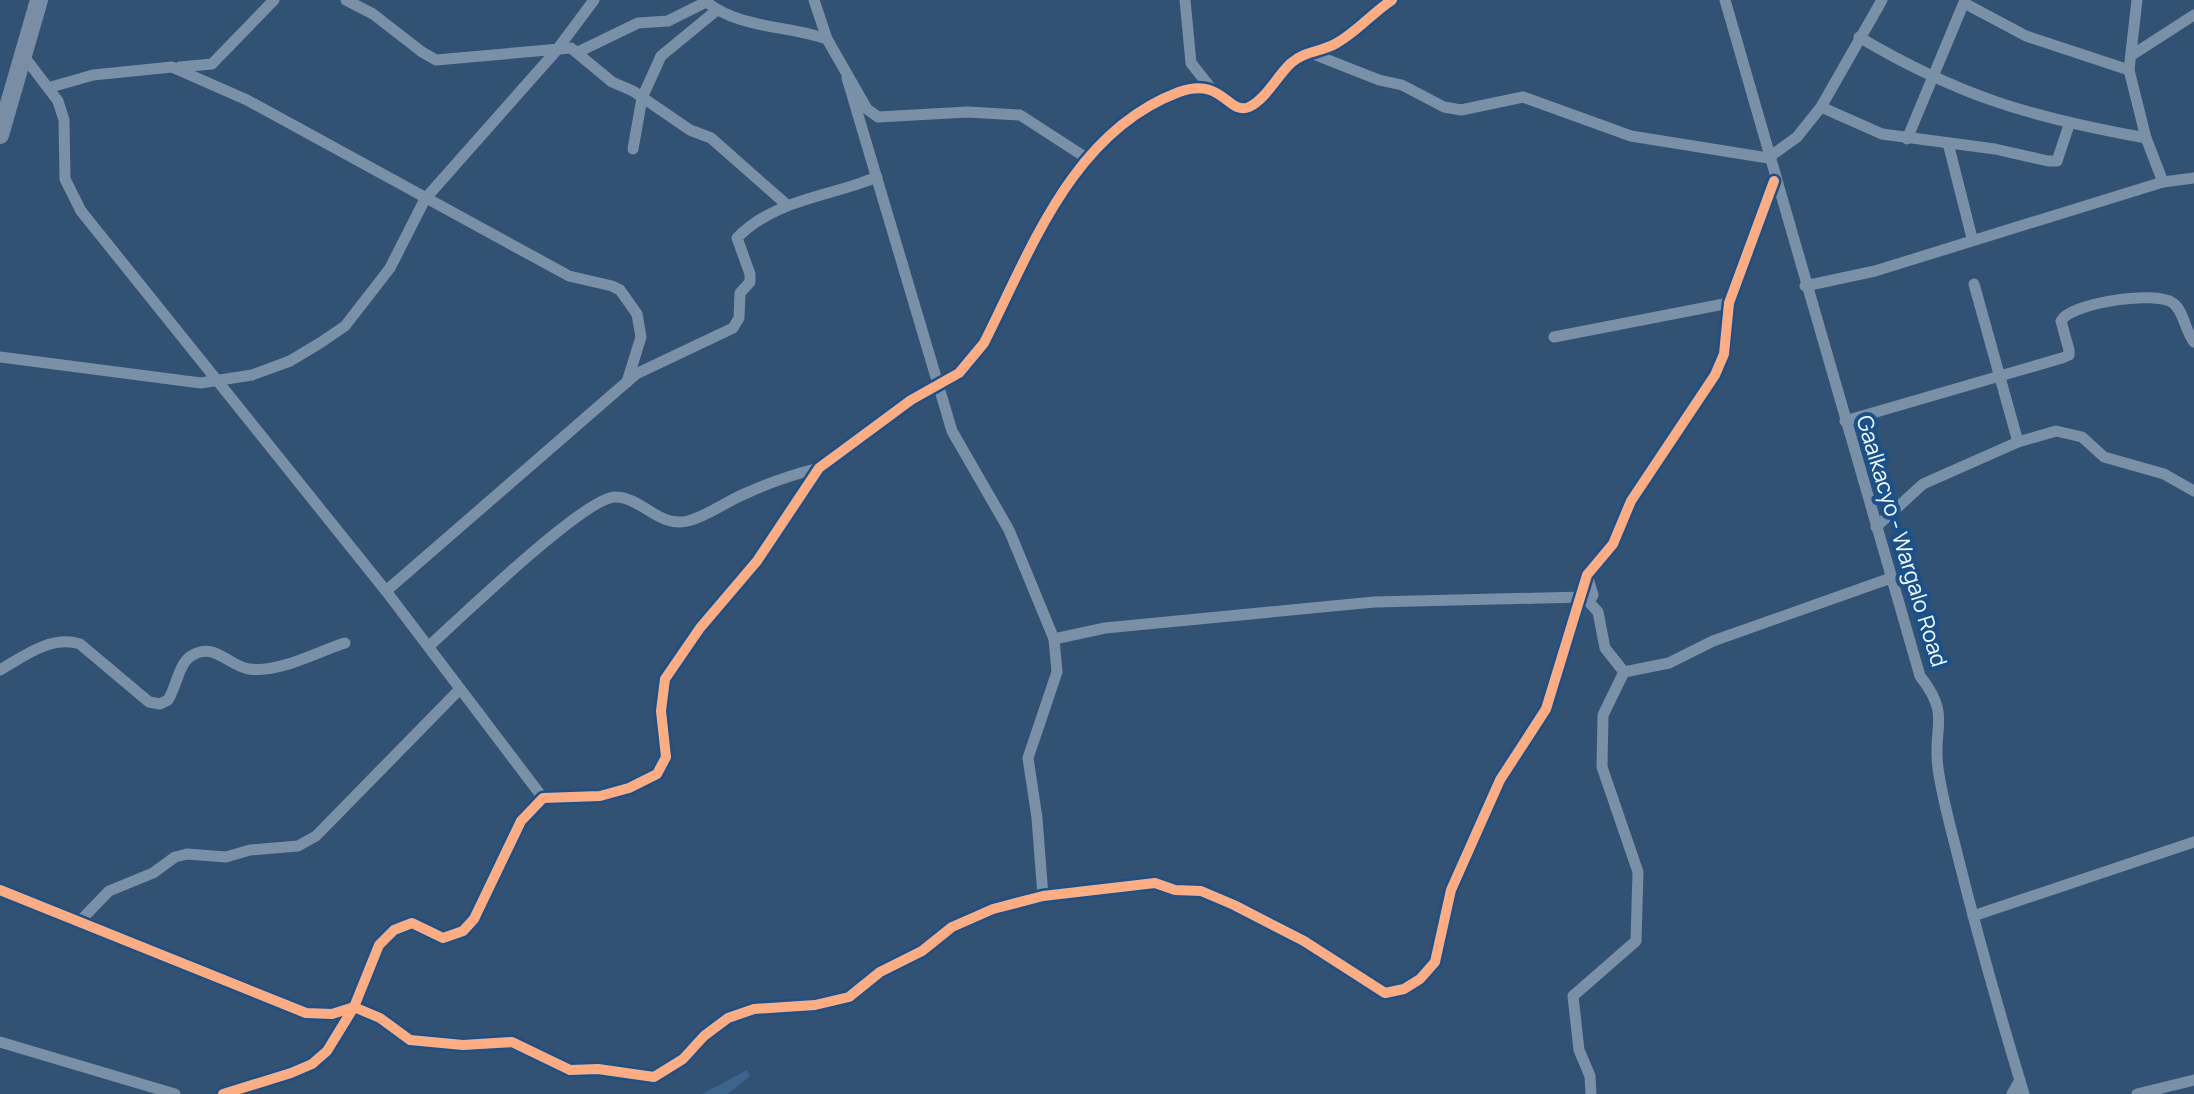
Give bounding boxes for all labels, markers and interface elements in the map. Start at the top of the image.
street label: Gaalkacyo - Wargalo Road [1849,412,1955,670]

